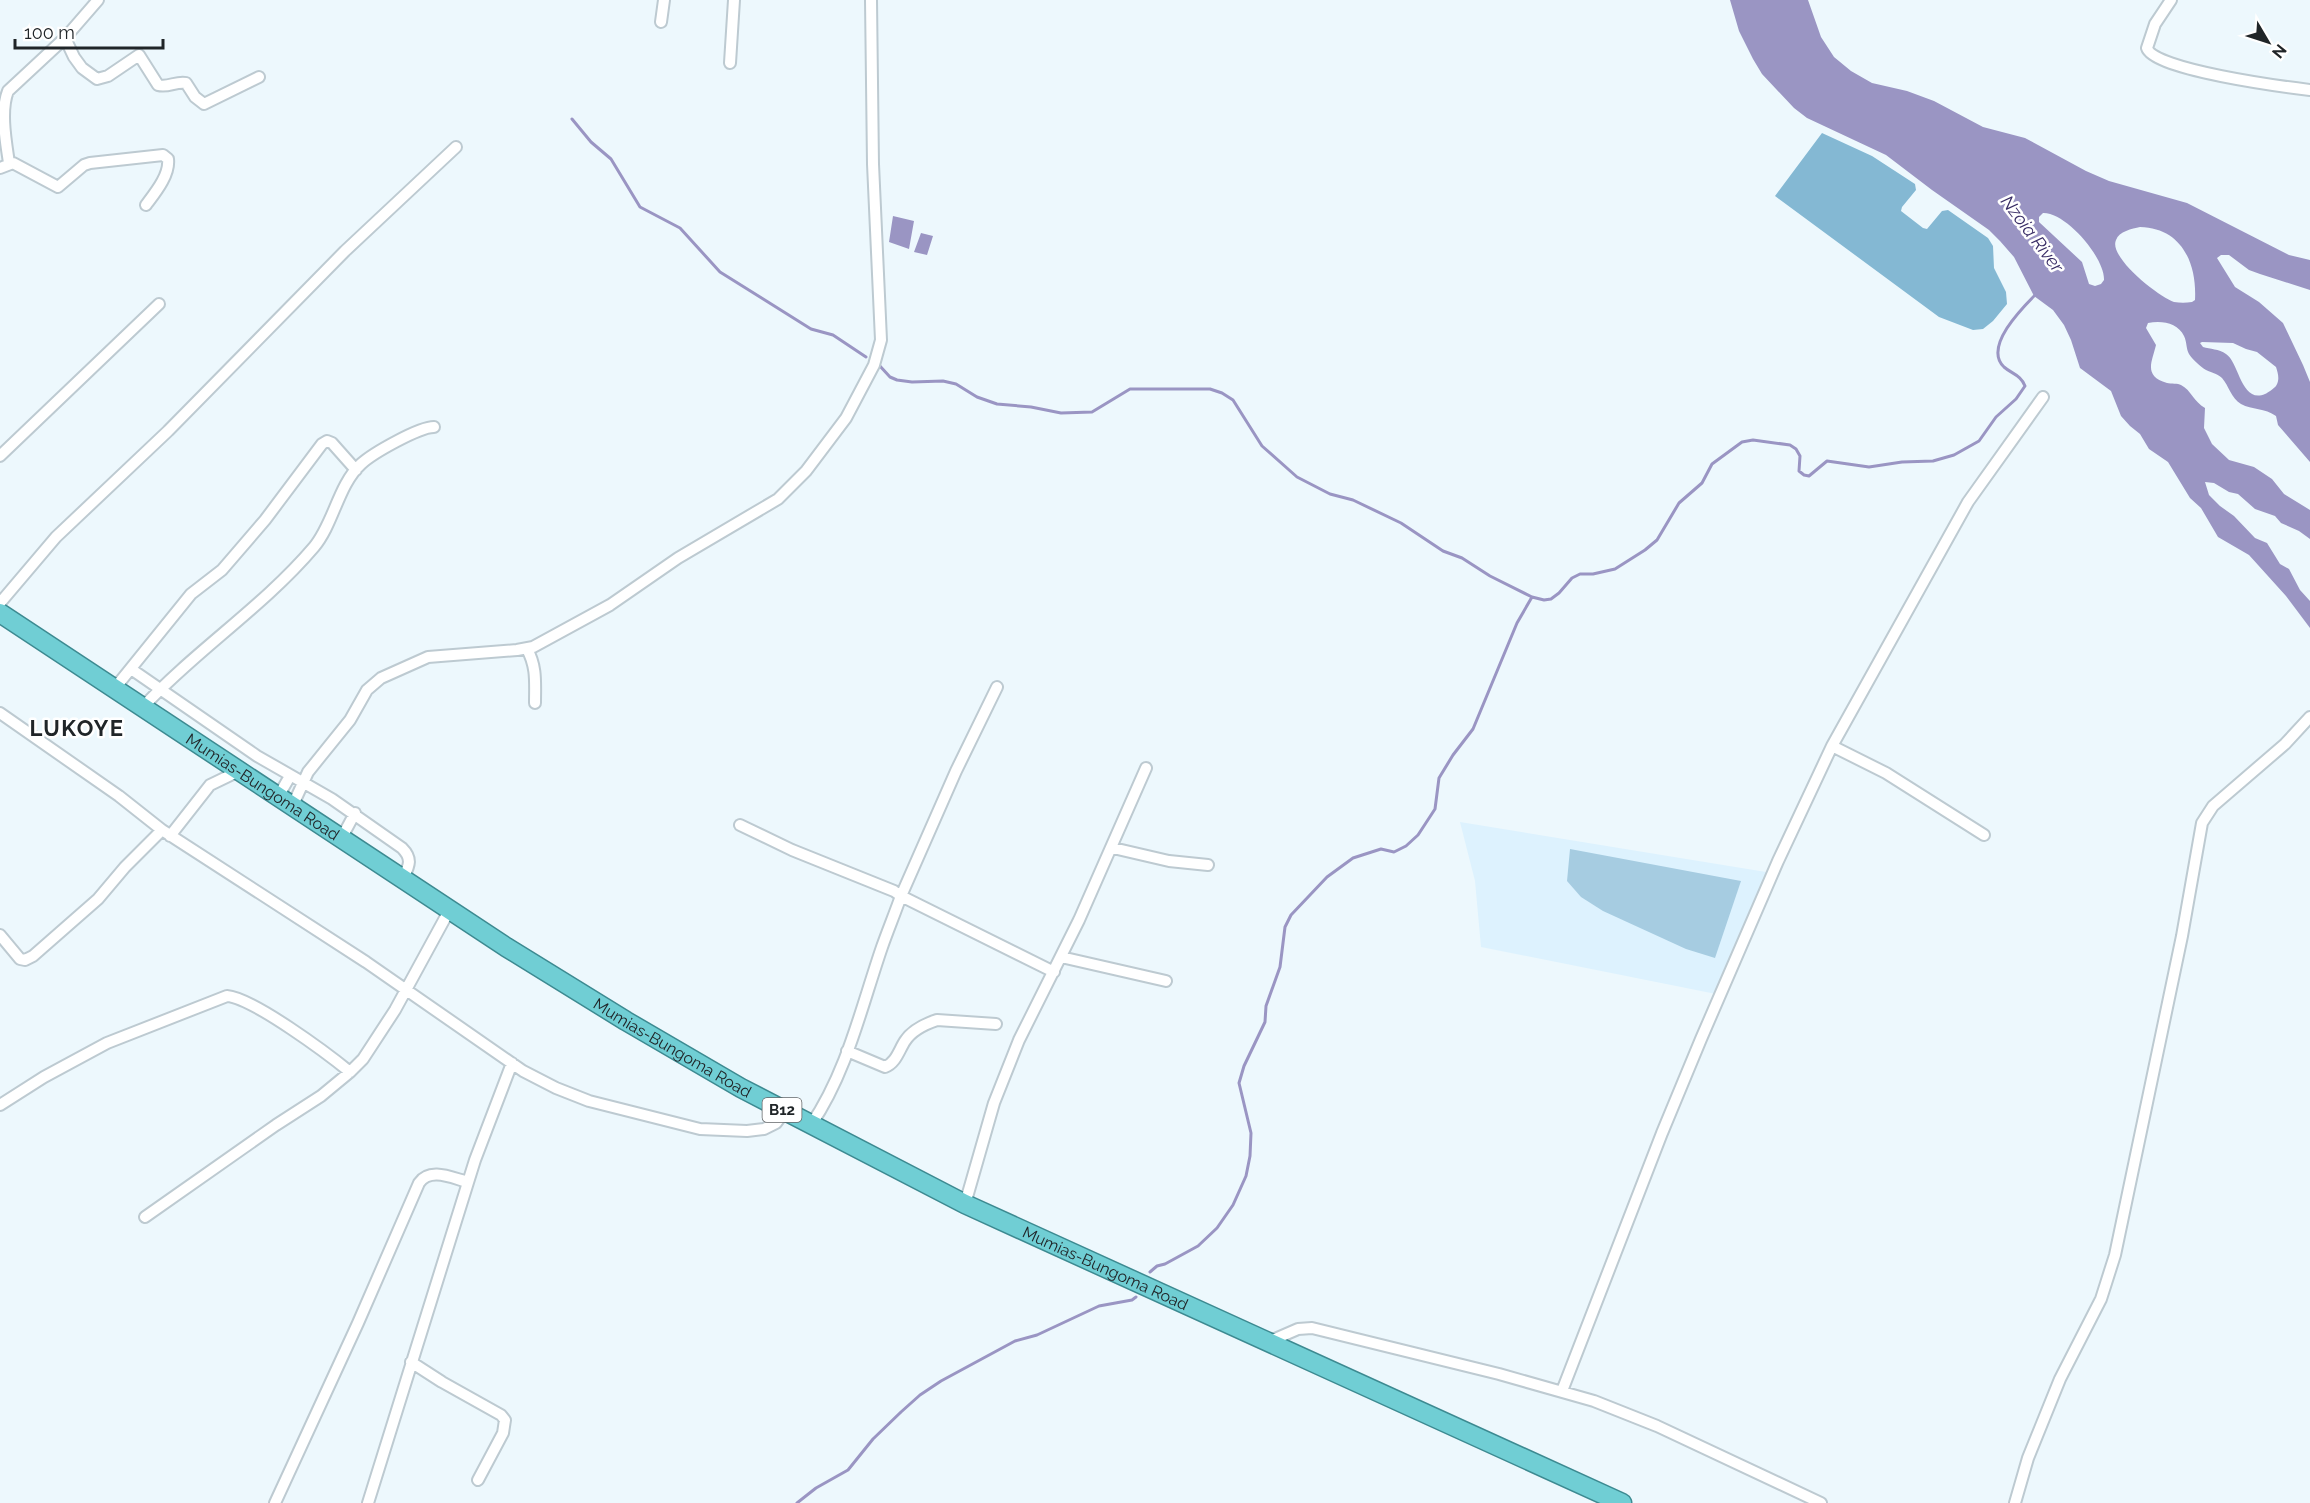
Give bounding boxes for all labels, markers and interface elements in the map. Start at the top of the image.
scale bar [15,12,164,50]
north arrow [2238,12,2298,72]
text: 100 m [24,22,75,43]
text: N [2268,40,2290,62]
water label: Nzoia River [1997,191,2068,277]
district label: LUKOYE [29,715,125,741]
street label: Mumias-Bungoma Road [182,729,343,844]
street label: Mumias-Bungoma Road [590,994,755,1102]
road number: B12 [762,1098,802,1122]
street label: Mumias-Bungoma Road [1020,1222,1191,1314]

